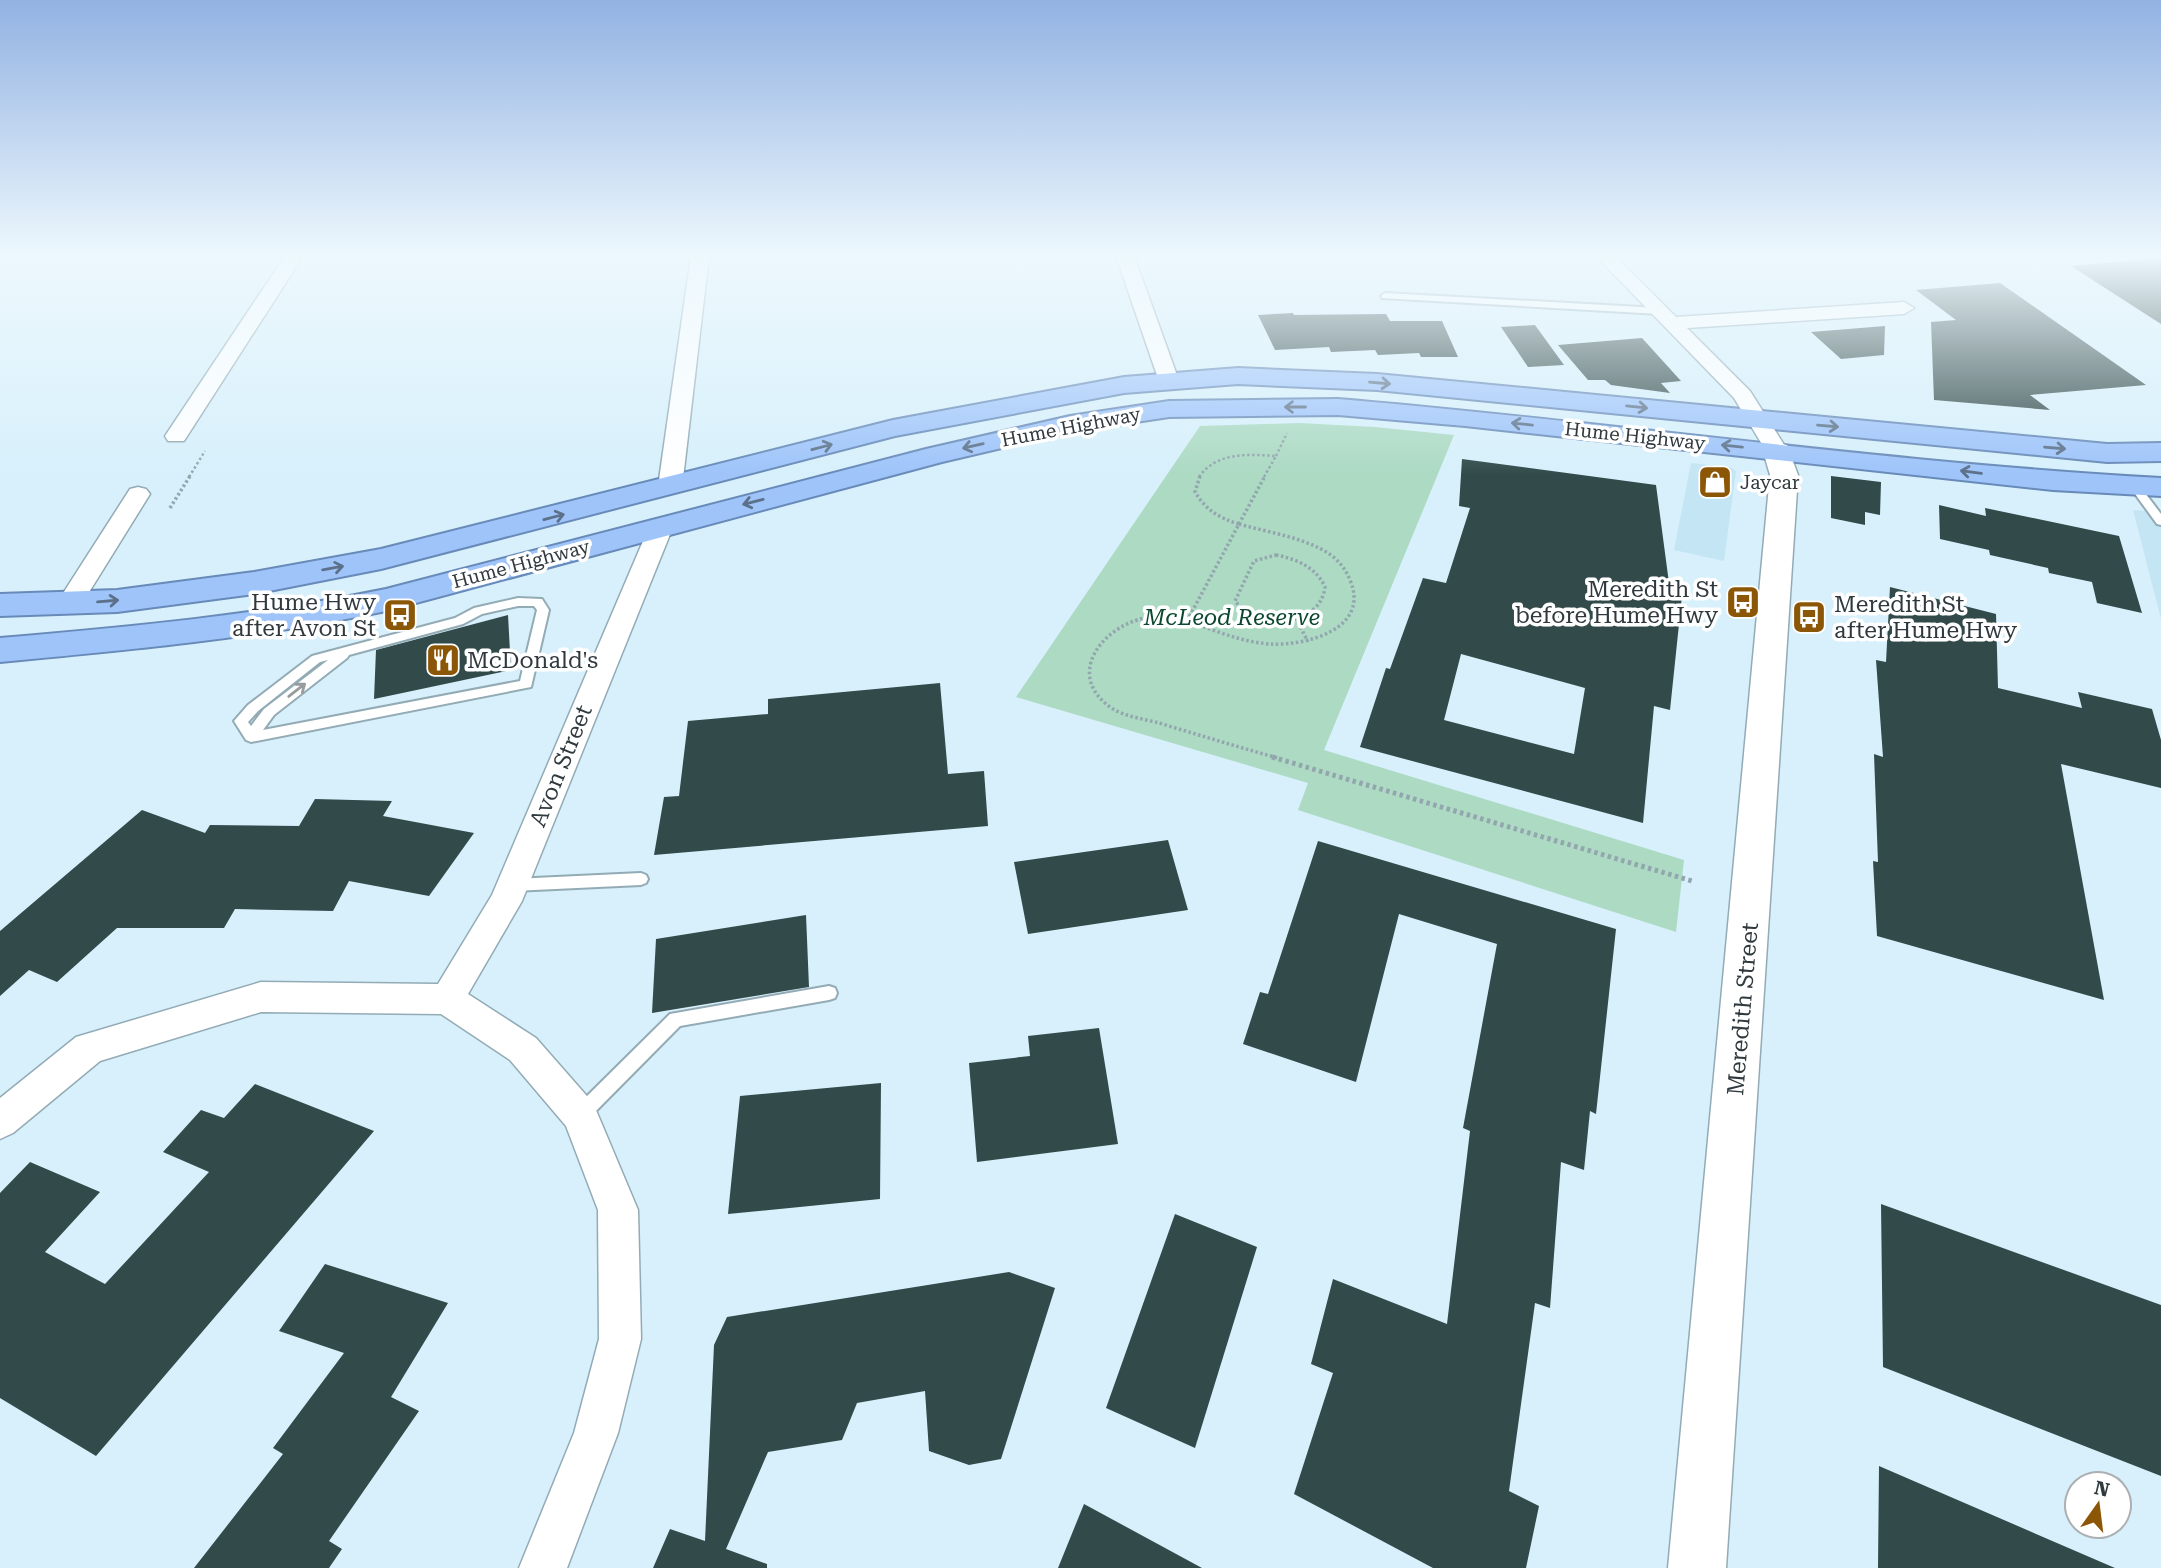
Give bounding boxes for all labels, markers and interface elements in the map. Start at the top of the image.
one-way arrow [1368,377,1390,390]
one-way arrow [1284,400,1307,414]
one-way arrow [1625,401,1648,414]
street label: Hume Highway [999,402,1143,452]
one-way arrow [1511,417,1534,430]
street label: Hume Highway [1563,417,1707,455]
one-way arrow [1817,420,1839,433]
one-way arrow [810,440,833,453]
one-way arrow [962,440,985,453]
one-way arrow [1721,440,1744,453]
one-way arrow [2043,442,2066,455]
shop icon: Jaycar [1696,463,1734,501]
one-way arrow [1960,465,1983,478]
place label: Jaycar [1740,471,1800,494]
one-way arrow [742,496,765,510]
one-way arrow [542,510,565,523]
street label: Hume Highway [450,534,593,593]
one-way arrow [321,561,344,575]
place label: Meredith St before Hume Hwy [1515,576,1718,629]
bus stop icon: Meredith St before Hume Hwy [1724,583,1762,621]
place label: Hume Hwy after Avon St [232,589,376,642]
place label: Meredith St after Hume Hwy [1834,591,2018,644]
one-way arrow [96,594,119,607]
bus stop icon: Hume Hwy after Avon St [381,596,419,634]
bus stop icon: Meredith St after Hume Hwy [1790,598,1828,636]
park label: McLeod Reserve [1143,604,1320,631]
restaurant icon: McDonald's [424,641,462,679]
place label: McDonald's [467,647,598,674]
one-way arrow [288,683,306,698]
street label: Avon Street [524,701,598,831]
street label: Meredith Street [1722,921,1764,1097]
north arrow [2063,1470,2133,1540]
text: N [2092,1476,2112,1502]

